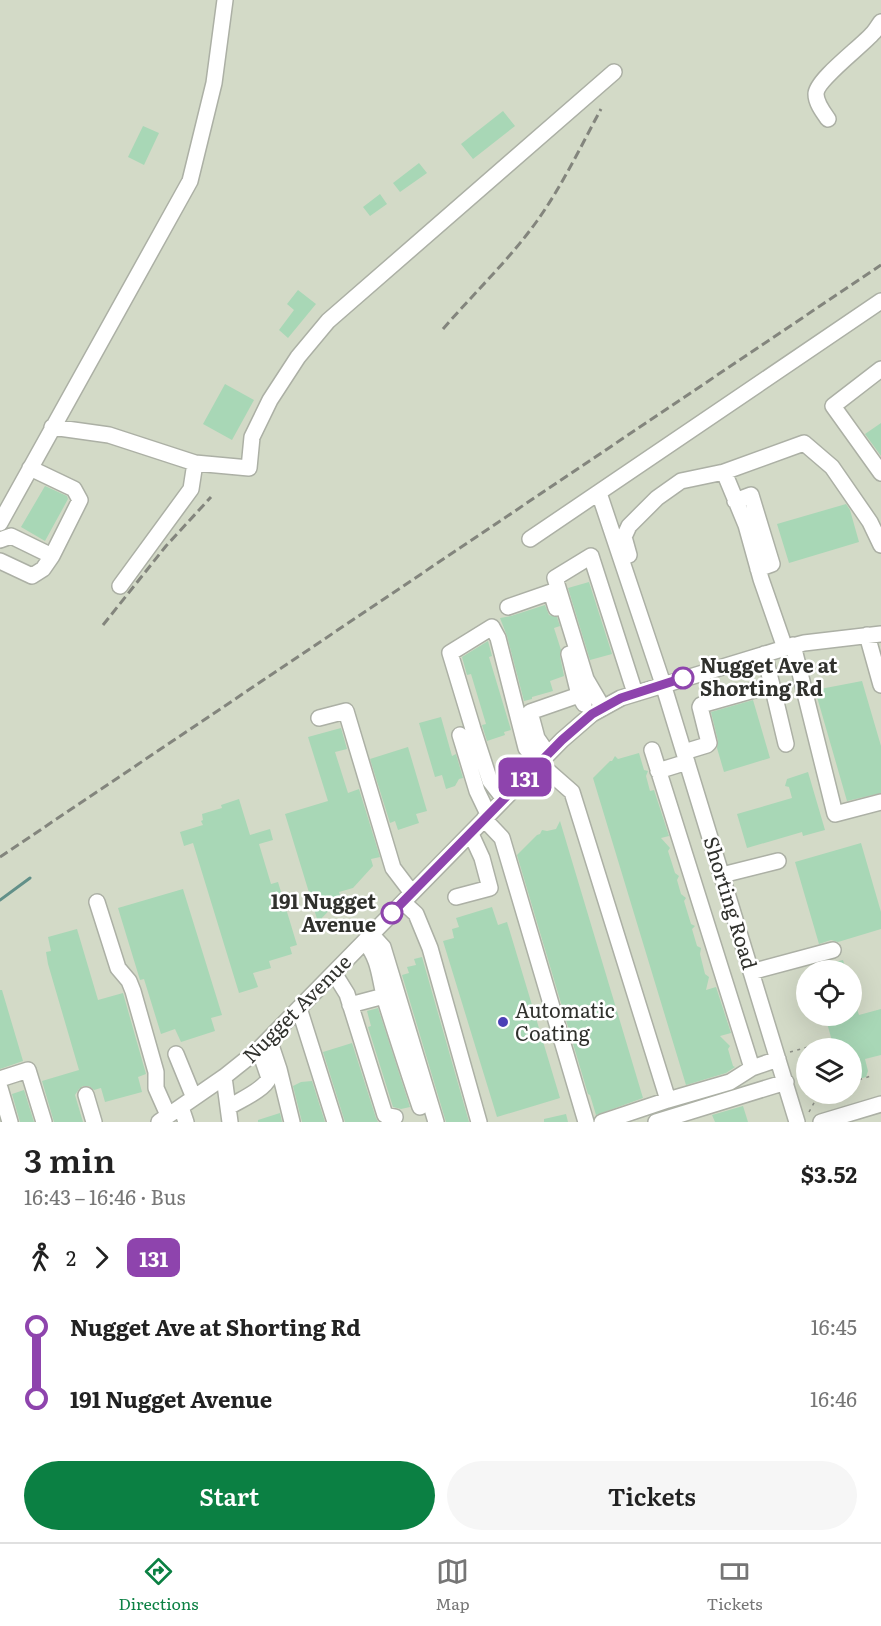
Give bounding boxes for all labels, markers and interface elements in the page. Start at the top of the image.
place label: Nugget Ave at Shorting Rd [700,649,838,702]
marker: Nugget Ave at Shorting Rd [672,667,694,689]
line badge: 131 [490,758,560,796]
text: 131 [510,762,540,793]
street label: Shorting Road [697,832,766,973]
place label: 191 Nugget Avenue [271,885,376,938]
marker: 191 Nugget Avenue [381,902,403,924]
street label: Nugget Avenue [234,946,357,1069]
map controls [796,960,862,1104]
button: locate [796,960,862,1026]
place label: Automatic Coating [515,994,615,1047]
marker: Automatic Coating [496,1015,510,1029]
button: layers [796,1038,862,1104]
text: 3 min [24,1134,115,1183]
text: $3.52 [801,1157,857,1190]
text: 16:43 – 16:46 · Bus [24,1181,185,1211]
icon: walk [24,1241,57,1274]
icon: forward [85,1241,118,1274]
text: 2 [66,1242,76,1272]
text: 131 [139,1242,168,1273]
text: Nugget Ave at Shorting Rd [70,1310,361,1343]
text: 16:45 [811,1311,857,1341]
text: 191 Nugget Avenue [70,1382,272,1415]
text: 16:46 [810,1383,857,1413]
button: Start [24,1461,435,1530]
button: Tickets [447,1461,857,1530]
tab: Directions [119,1555,198,1615]
tab: Map [435,1555,470,1615]
tab: Tickets [707,1555,762,1615]

